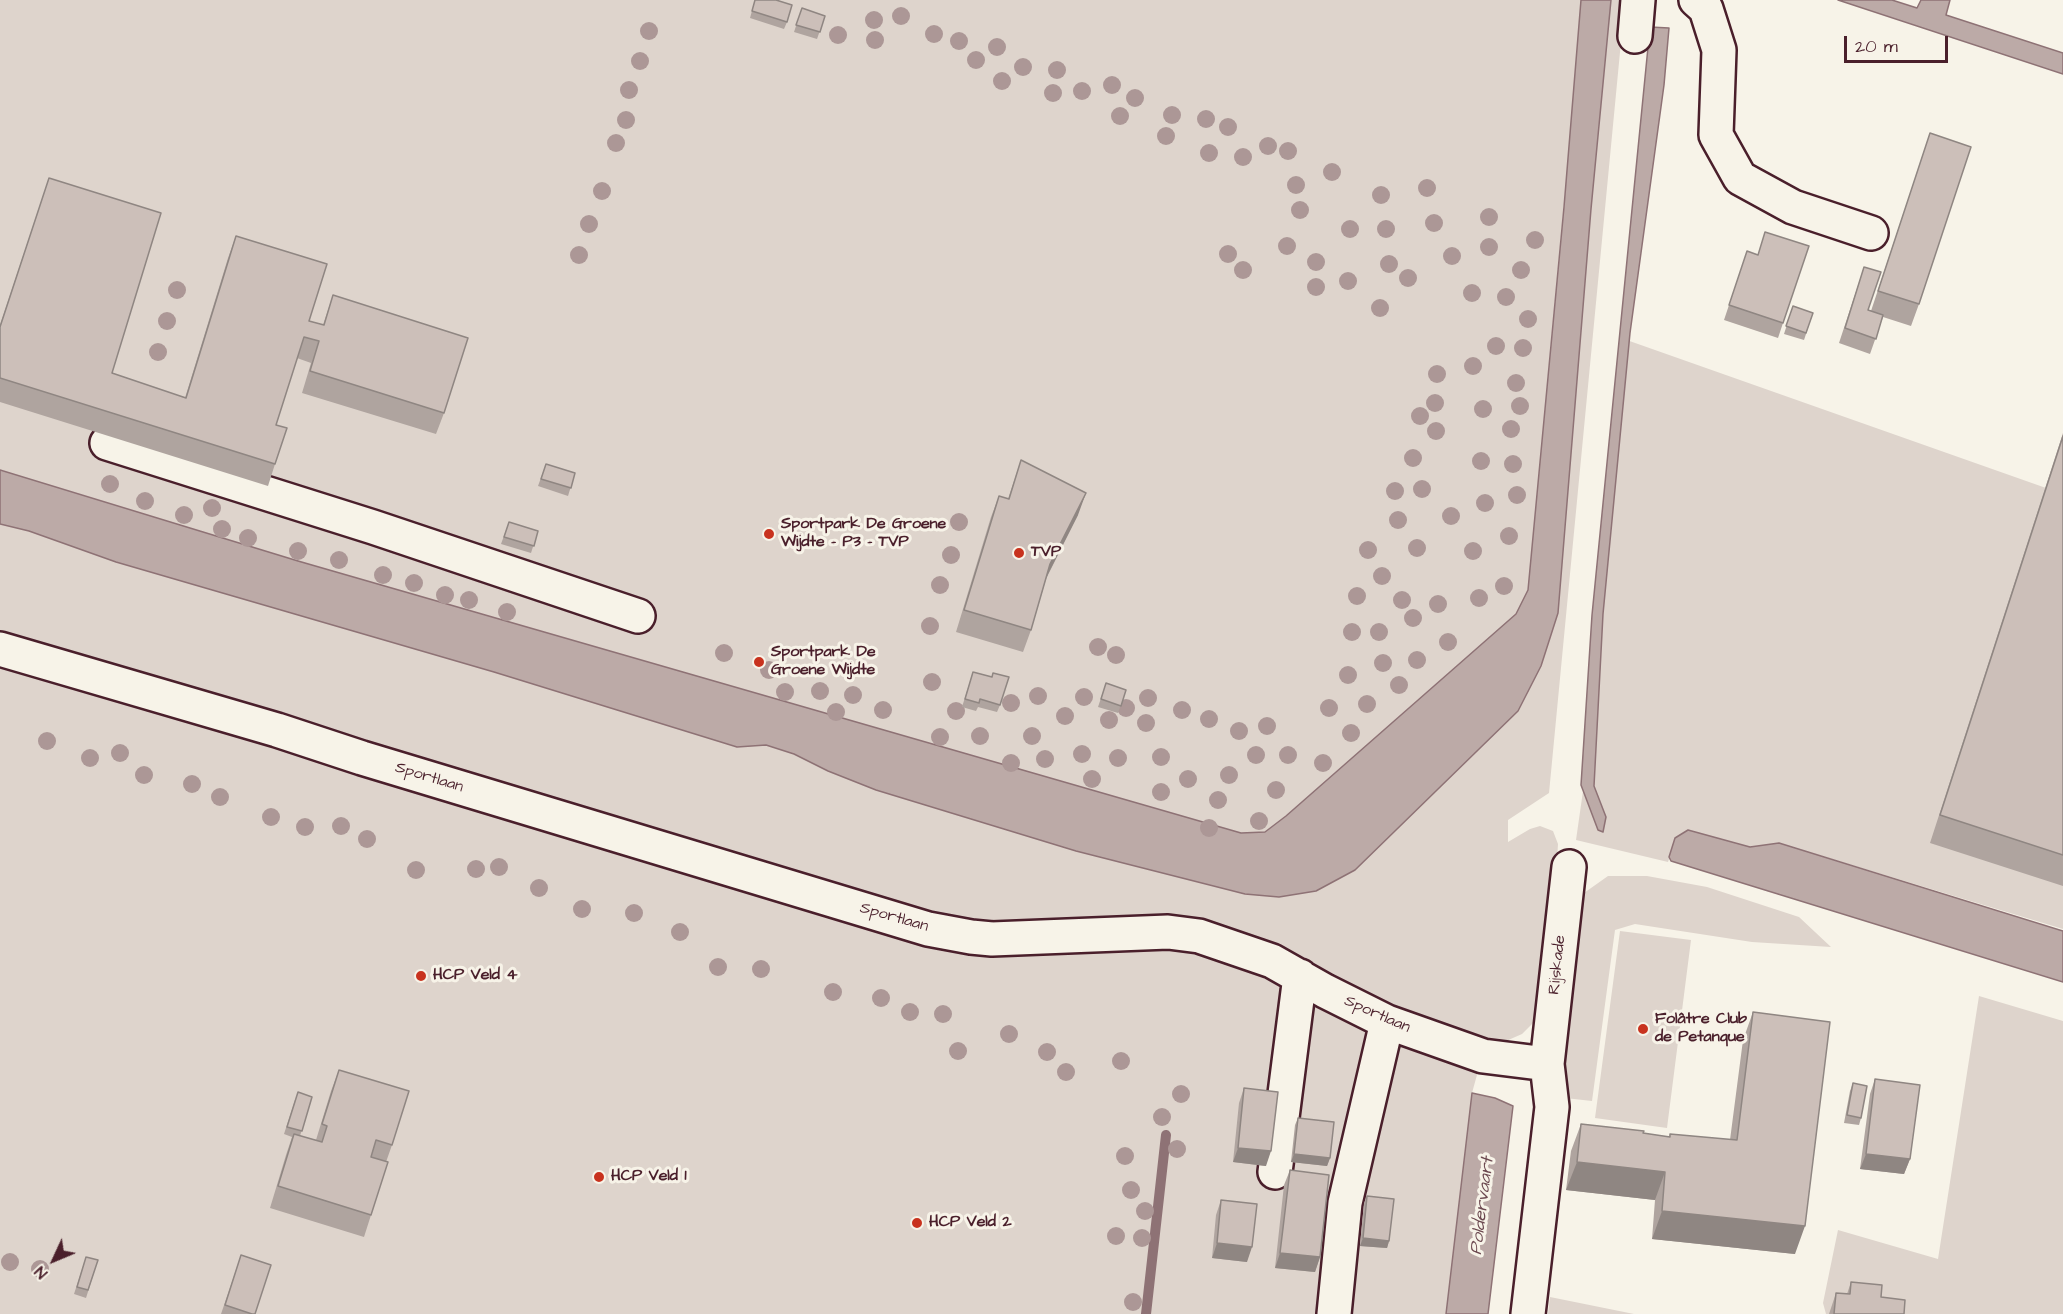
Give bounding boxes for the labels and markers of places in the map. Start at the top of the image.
place label: Sportpark De Groene Wijdte - P3 - TVP [781,515,946,553]
marker: Sportpark De Groene Wijdte - P3 - TVP [762,527,776,541]
place label: TVP [1031,543,1061,563]
marker: TVP [1012,546,1026,560]
place label: Sportpark De Groene Wijdte [771,643,876,681]
marker: Sportpark De Groene Wijdte [752,655,766,669]
place label: HCP Veld 4 [433,966,517,986]
marker: HCP Veld 4 [414,969,428,983]
place label: Folâtre Club de Petanque [1655,1010,1747,1048]
marker: Folâtre Club de Petanque [1636,1022,1650,1036]
place label: HCP Veld 1 [611,1167,686,1187]
marker: HCP Veld 1 [592,1170,606,1184]
place label: HCP Veld 2 [929,1213,1012,1233]
marker: HCP Veld 2 [910,1216,924,1230]

